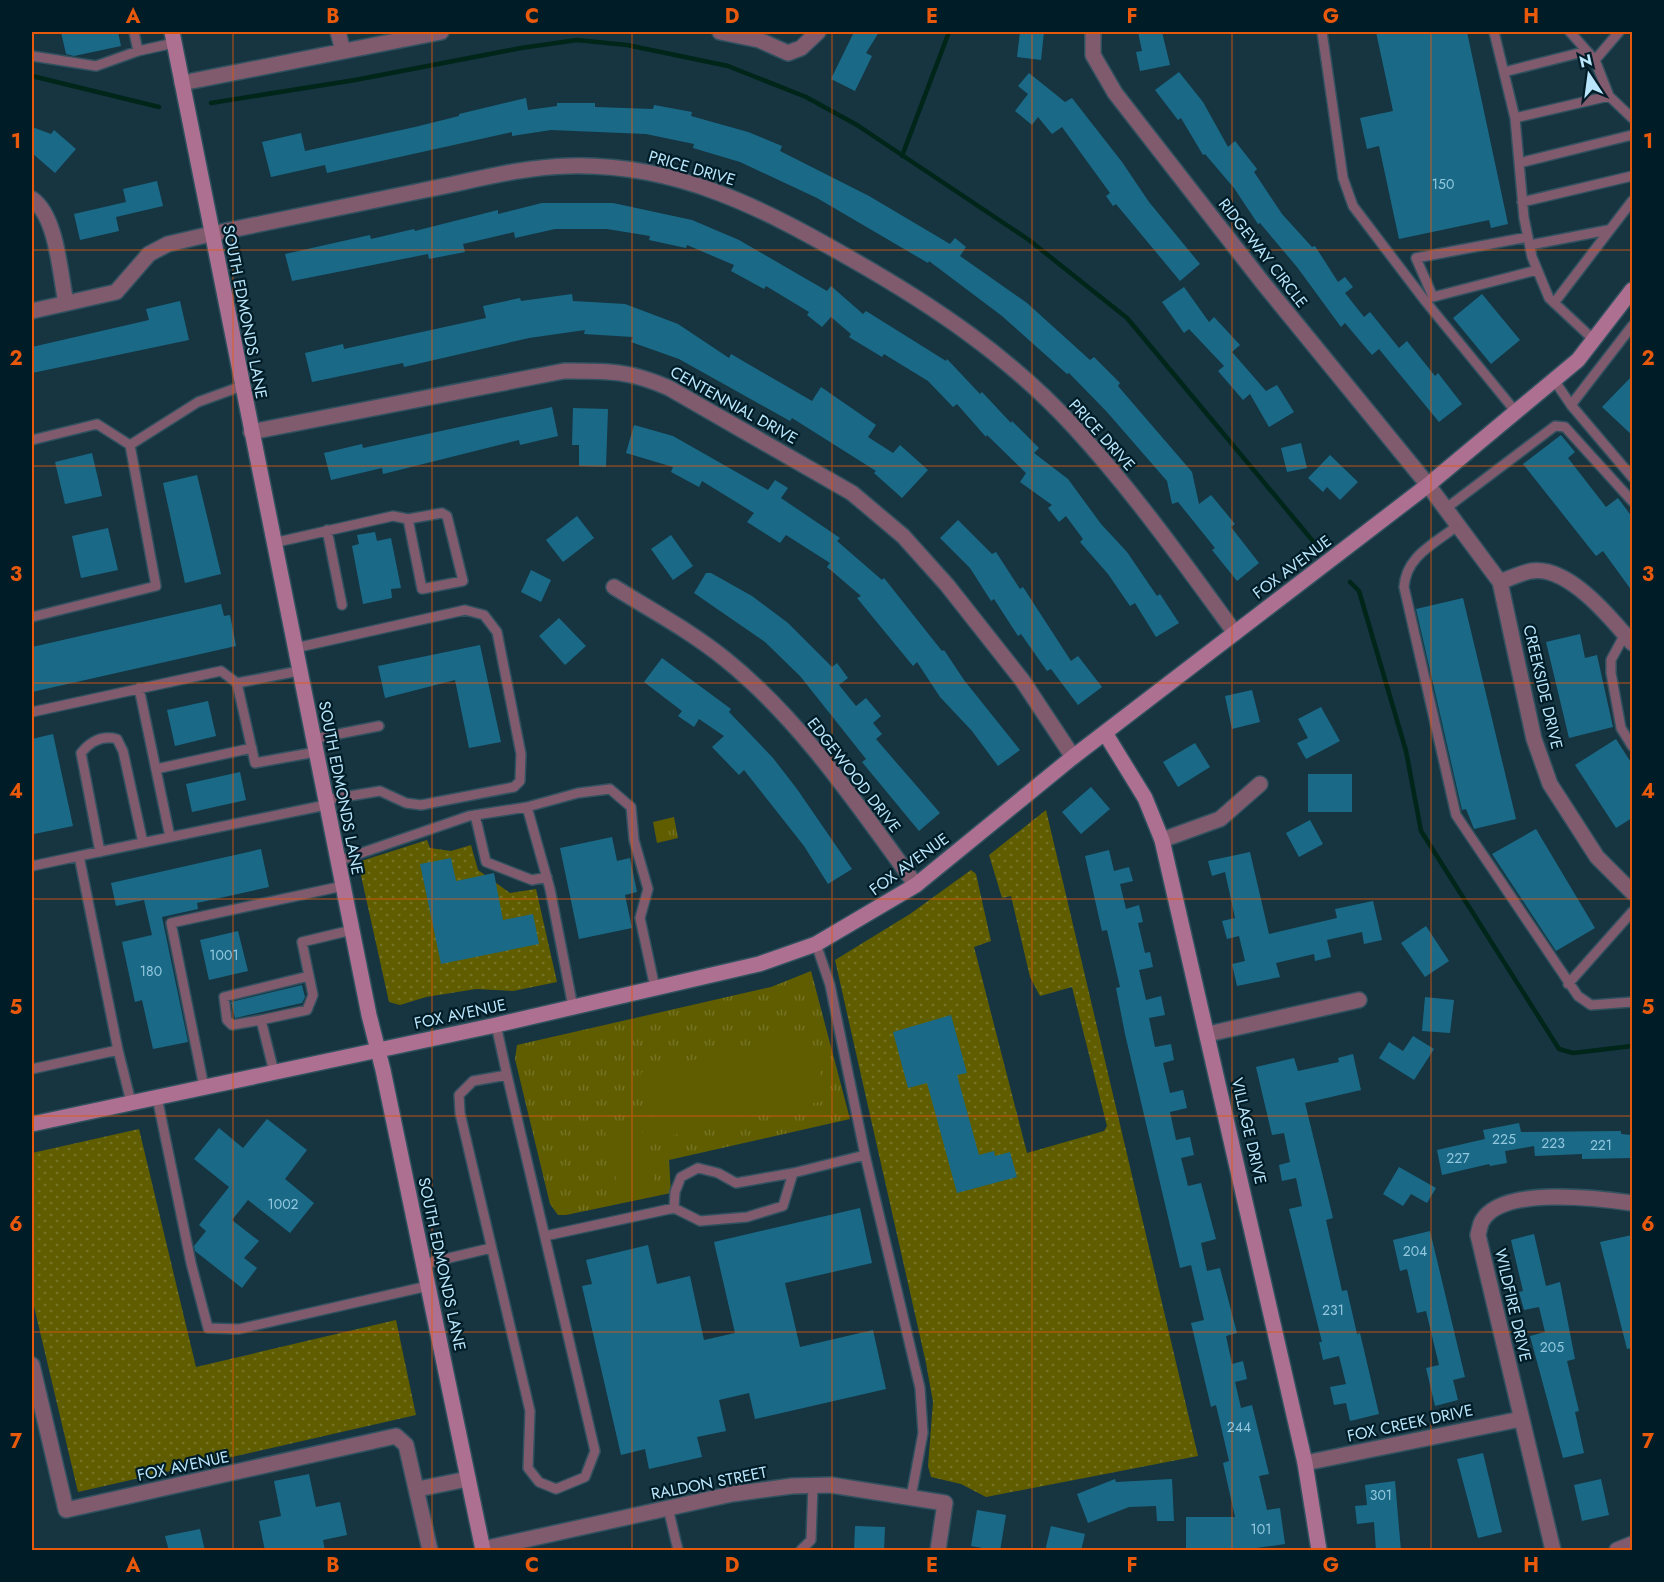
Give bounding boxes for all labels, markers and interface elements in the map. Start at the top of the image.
text: A [125,2,141,31]
text: B [326,2,340,31]
text: C [525,2,539,31]
text: D [725,2,739,31]
text: E [926,2,938,31]
text: F [1126,2,1138,31]
text: G [1323,2,1339,31]
text: H [1523,2,1539,31]
north arrow [1559,45,1619,105]
text: N [1577,48,1595,74]
text: 1 [11,127,21,156]
text: 1 [1643,127,1653,156]
street label: PRICE DRIVE [646,145,738,191]
house number: 150 [1432,174,1454,194]
street label: RIDGEWAY CIRCLE [1213,193,1313,313]
street label: SOUTH EDMONDS LANE [217,223,273,401]
text: 2 [9,344,23,373]
text: 2 [1641,344,1655,373]
street label: CENTENNIAL DRIVE [666,360,802,450]
street label: PRICE DRIVE [1064,394,1140,476]
street label: FOX AVENUE [1248,530,1336,604]
text: 3 [10,560,22,589]
text: 3 [1642,560,1654,589]
street label: CREEKSIDE DRIVE [1518,623,1568,751]
street label: SOUTH EDMONDS LANE [313,699,369,877]
street label: EDGEWOOD DRIVE [802,713,906,837]
text: 4 [9,777,23,806]
text: 4 [1641,777,1655,806]
street label: FOX AVENUE [864,827,954,901]
house number: 1001 [209,945,239,965]
house number: 180 [140,961,162,981]
text: 5 [10,993,23,1022]
street label: FOX AVENUE [412,993,508,1035]
text: 5 [1642,993,1655,1022]
street label: VILLAGE DRIVE [1226,1076,1272,1186]
house number: 225 [1492,1129,1516,1149]
house number: 223 [1541,1133,1565,1153]
house number: 221 [1590,1135,1612,1155]
house number: 227 [1446,1148,1470,1168]
street label: SOUTH EDMONDS LANE [412,1175,472,1353]
house number: 1002 [267,1194,299,1214]
text: 6 [9,1210,23,1239]
text: 6 [1641,1210,1655,1239]
house number: 204 [1403,1241,1427,1261]
street label: WILDFIRE DRIVE [1489,1246,1537,1364]
house number: 231 [1322,1300,1344,1320]
house number: 205 [1540,1337,1564,1357]
street label: FOX CREEK DRIVE [1345,1398,1475,1448]
house number: 244 [1227,1417,1251,1437]
text: 7 [10,1427,23,1456]
text: 7 [1642,1427,1655,1456]
street label: FOX AVENUE [135,1445,231,1487]
street label: RALDON STREET [649,1460,769,1506]
house number: 301 [1370,1485,1392,1505]
house number: 101 [1251,1519,1272,1539]
text: A [125,1551,141,1580]
text: B [326,1551,340,1580]
text: C [525,1551,539,1580]
text: D [725,1551,739,1580]
text: E [926,1551,938,1580]
text: F [1126,1551,1138,1580]
text: G [1323,1551,1339,1580]
text: H [1523,1551,1539,1580]

